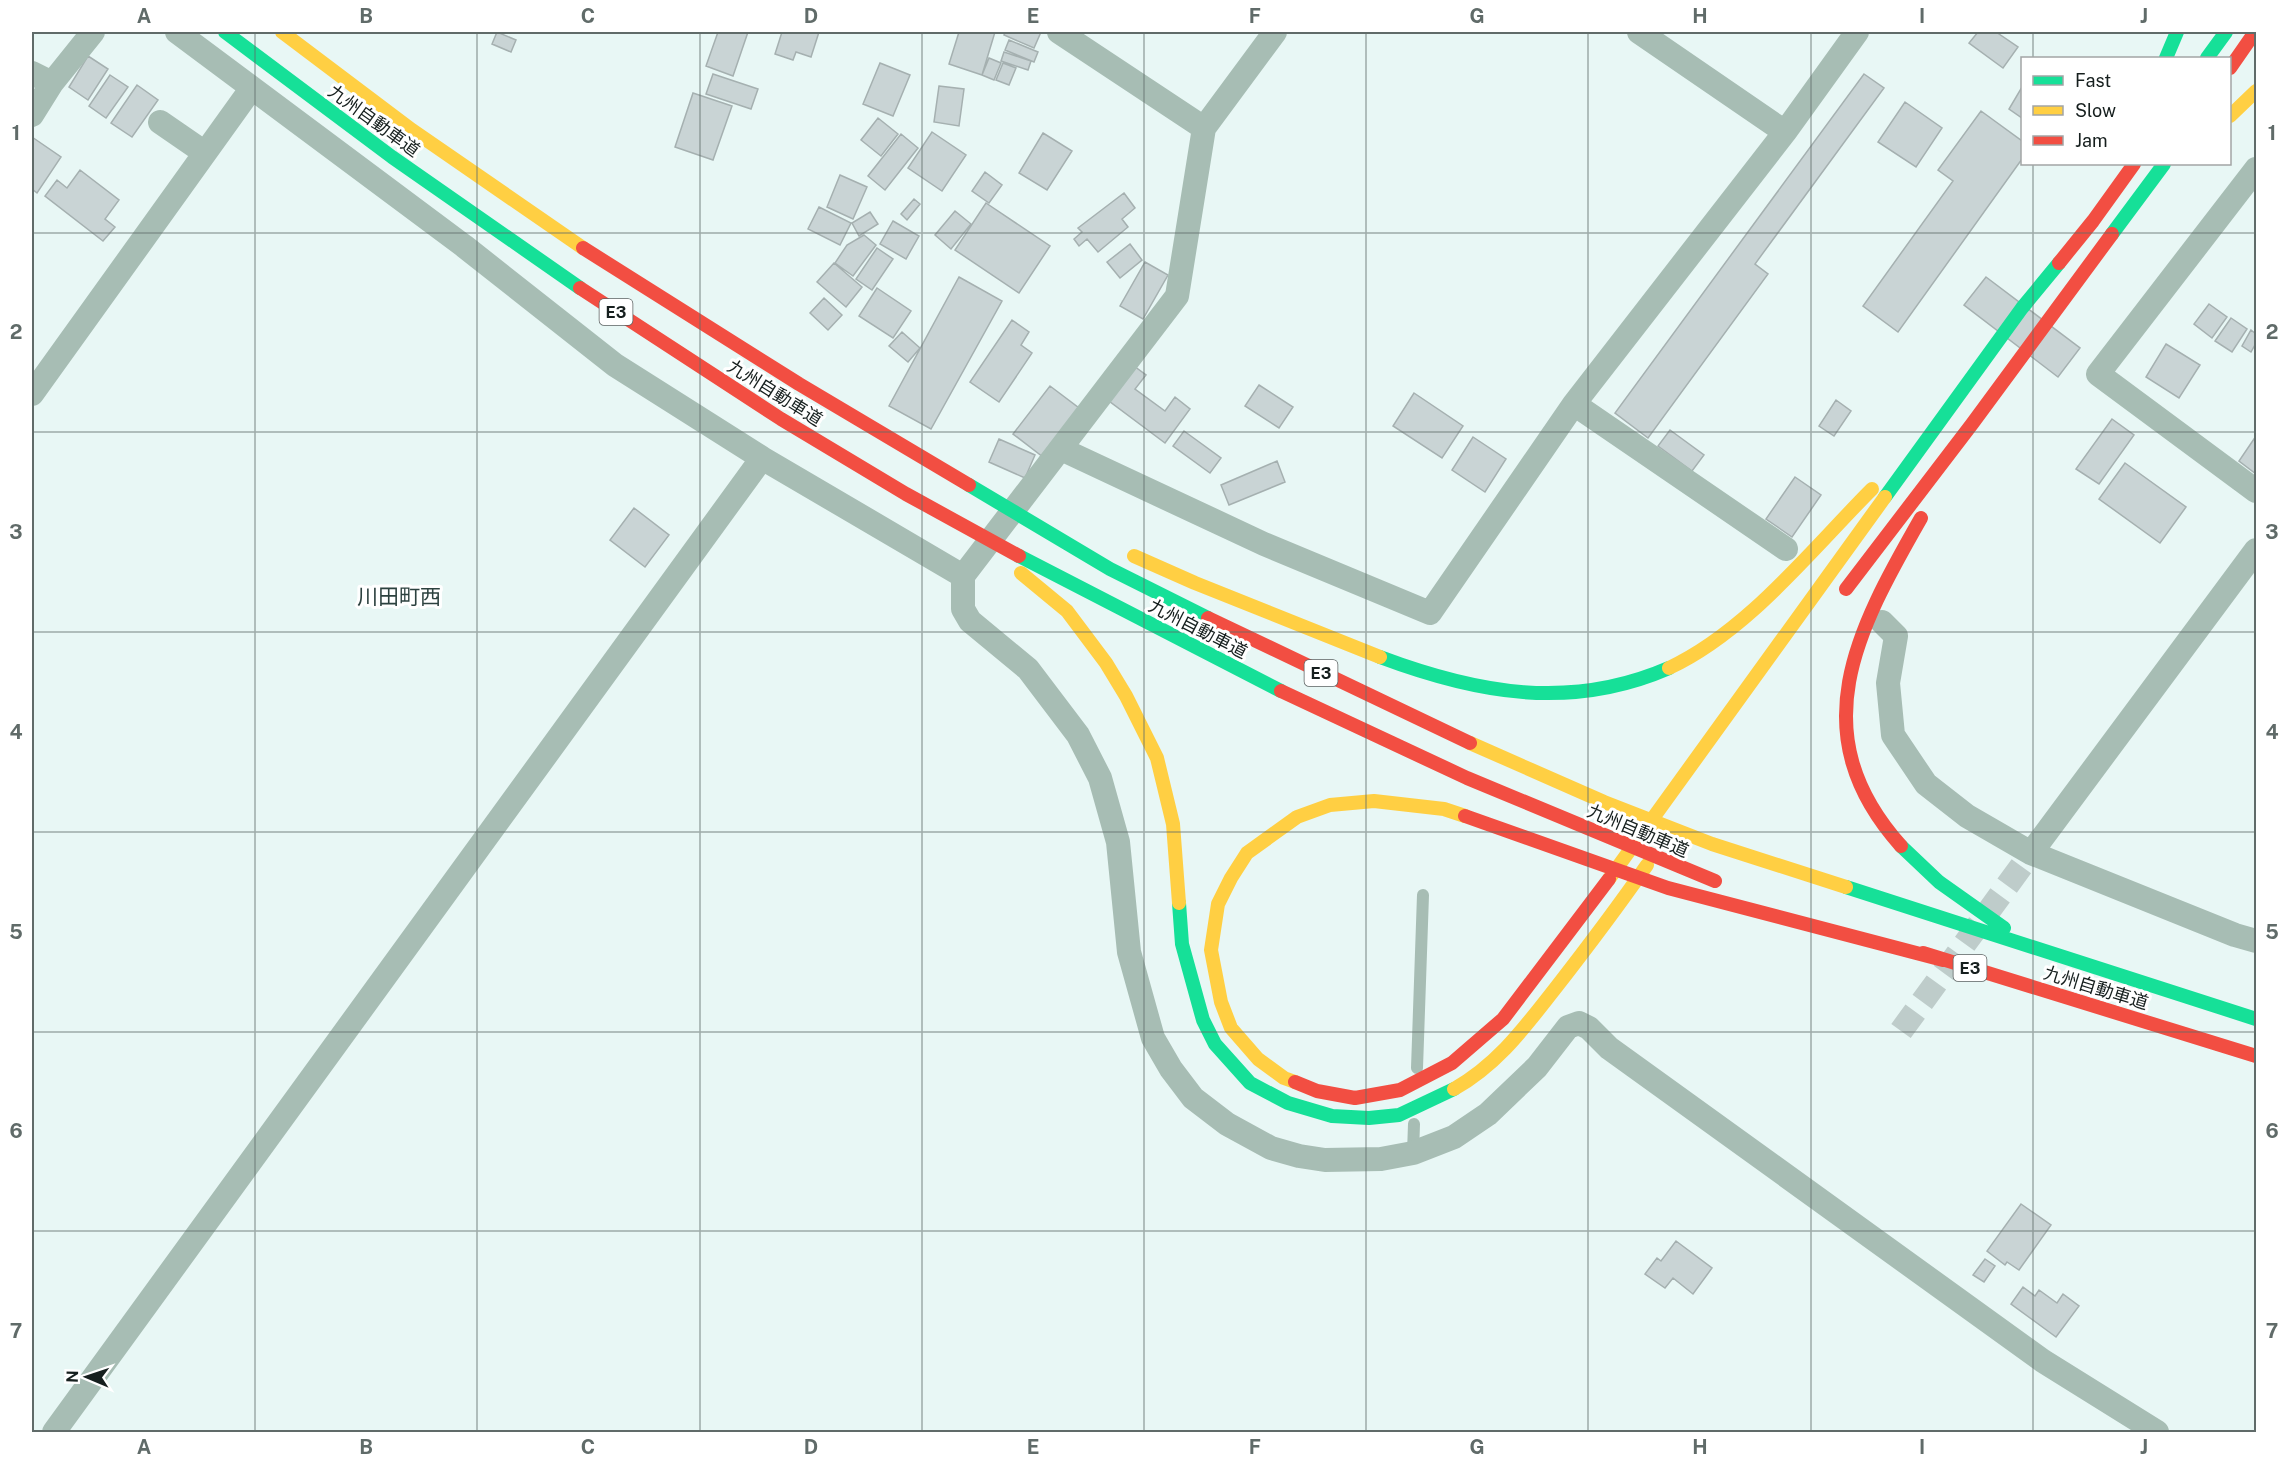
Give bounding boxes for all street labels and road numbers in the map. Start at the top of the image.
street label: 九州自動車道 [324,80,424,161]
road number: E3 [600,299,632,325]
street label: 九州自動車道 [724,355,827,430]
street label: 九州自動車道 [1145,595,1251,662]
road number: E3 [1304,660,1338,686]
street label: 九州自動車道 [1584,800,1692,861]
road number: E3 [1954,955,1986,981]
street label: 九州自動車道 [2041,962,2151,1013]

